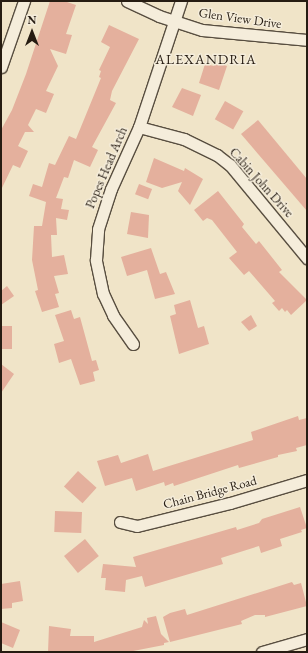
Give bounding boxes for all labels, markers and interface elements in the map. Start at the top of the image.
street label: Glen View Drive [198,5,282,33]
north arrow [12,12,52,52]
text: N [28,13,36,27]
district label: ALEXANDRIA [155,51,257,67]
street label: Popes Head Arch [83,125,131,211]
street label: Cabin John Drive [226,145,296,221]
street label: Chain Bridge Road [162,473,258,513]

